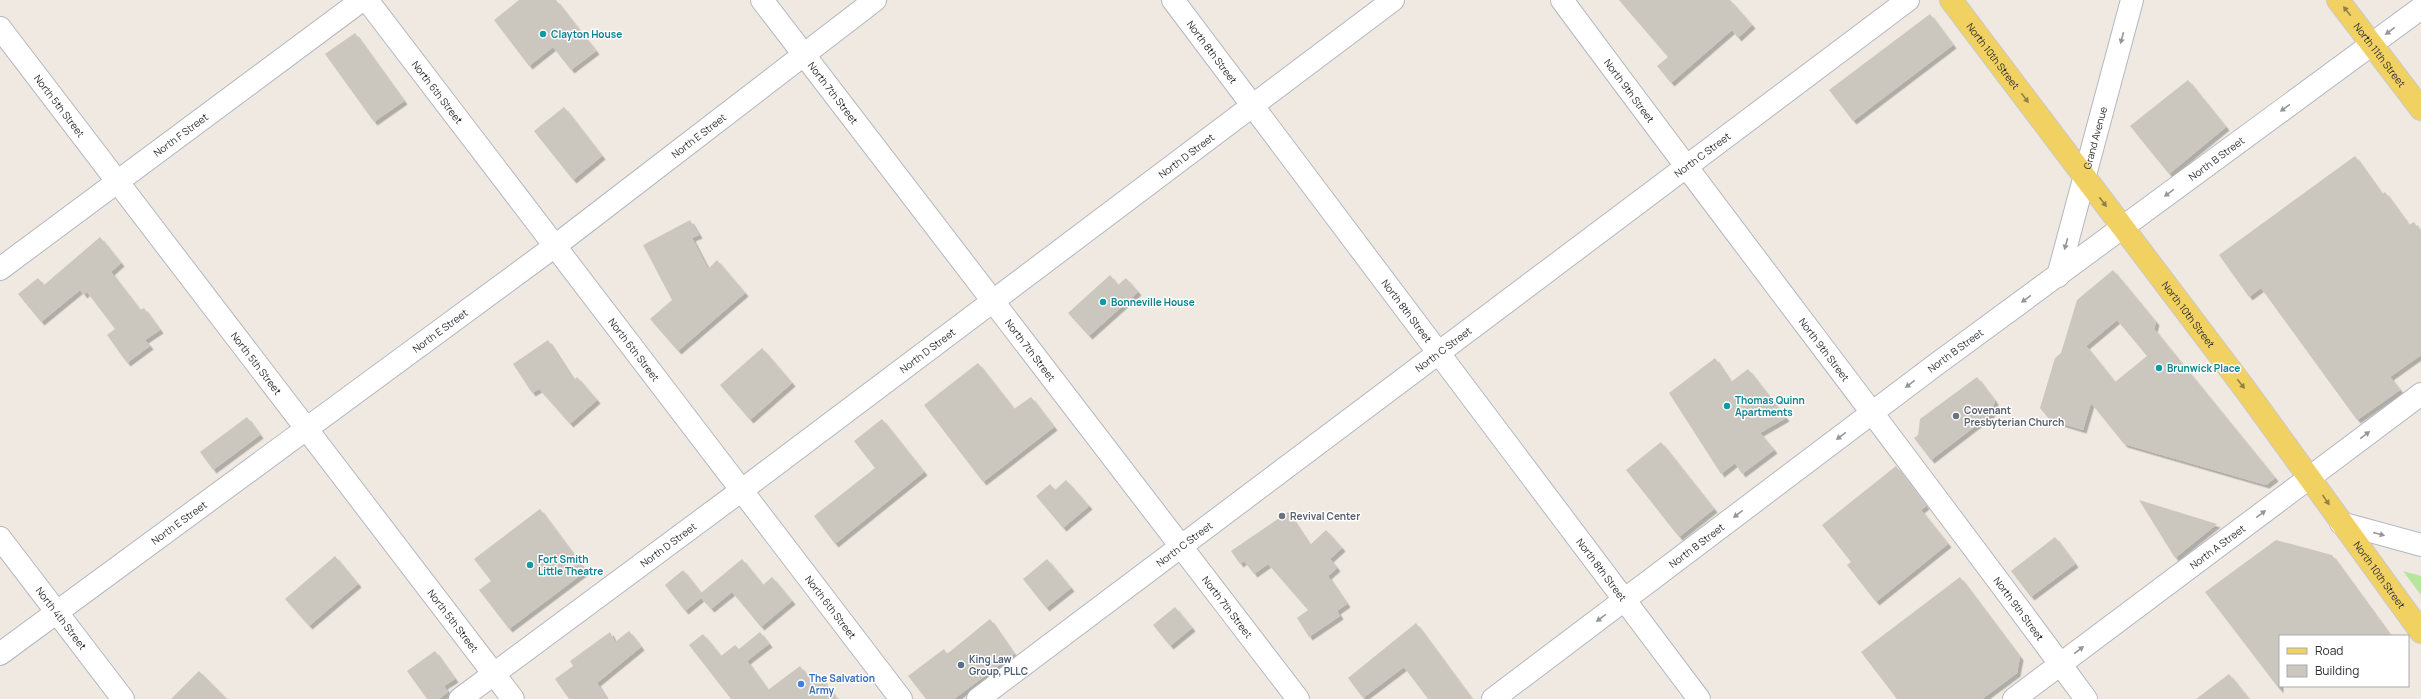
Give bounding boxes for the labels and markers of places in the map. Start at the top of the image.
place label: Clayton House [551,27,622,41]
marker: Clayton House [538,29,548,39]
place label: Bonneville House [1111,295,1195,309]
marker: Bonneville House [1098,297,1108,307]
place label: Brunwick Place [2167,361,2240,375]
marker: Brunwick Place [2154,363,2164,373]
place label: Thomas Quinn Apartments [1735,393,1805,419]
marker: Thomas Quinn Apartments [1722,401,1732,411]
place label: Covenant Presbyterian Church [1964,403,2064,429]
marker: Covenant Presbyterian Church [1951,411,1961,421]
place label: Revival Center [1290,509,1360,523]
marker: Revival Center [1277,511,1287,521]
place label: Fort Smith Little Theatre [538,552,603,578]
marker: Fort Smith Little Theatre [525,560,535,570]
place label: King Law Group, PLLC [969,652,1028,678]
marker: King Law Group, PLLC [956,660,966,670]
place label: The Salvation Army [809,671,875,697]
marker: The Salvation Army [796,679,806,689]

